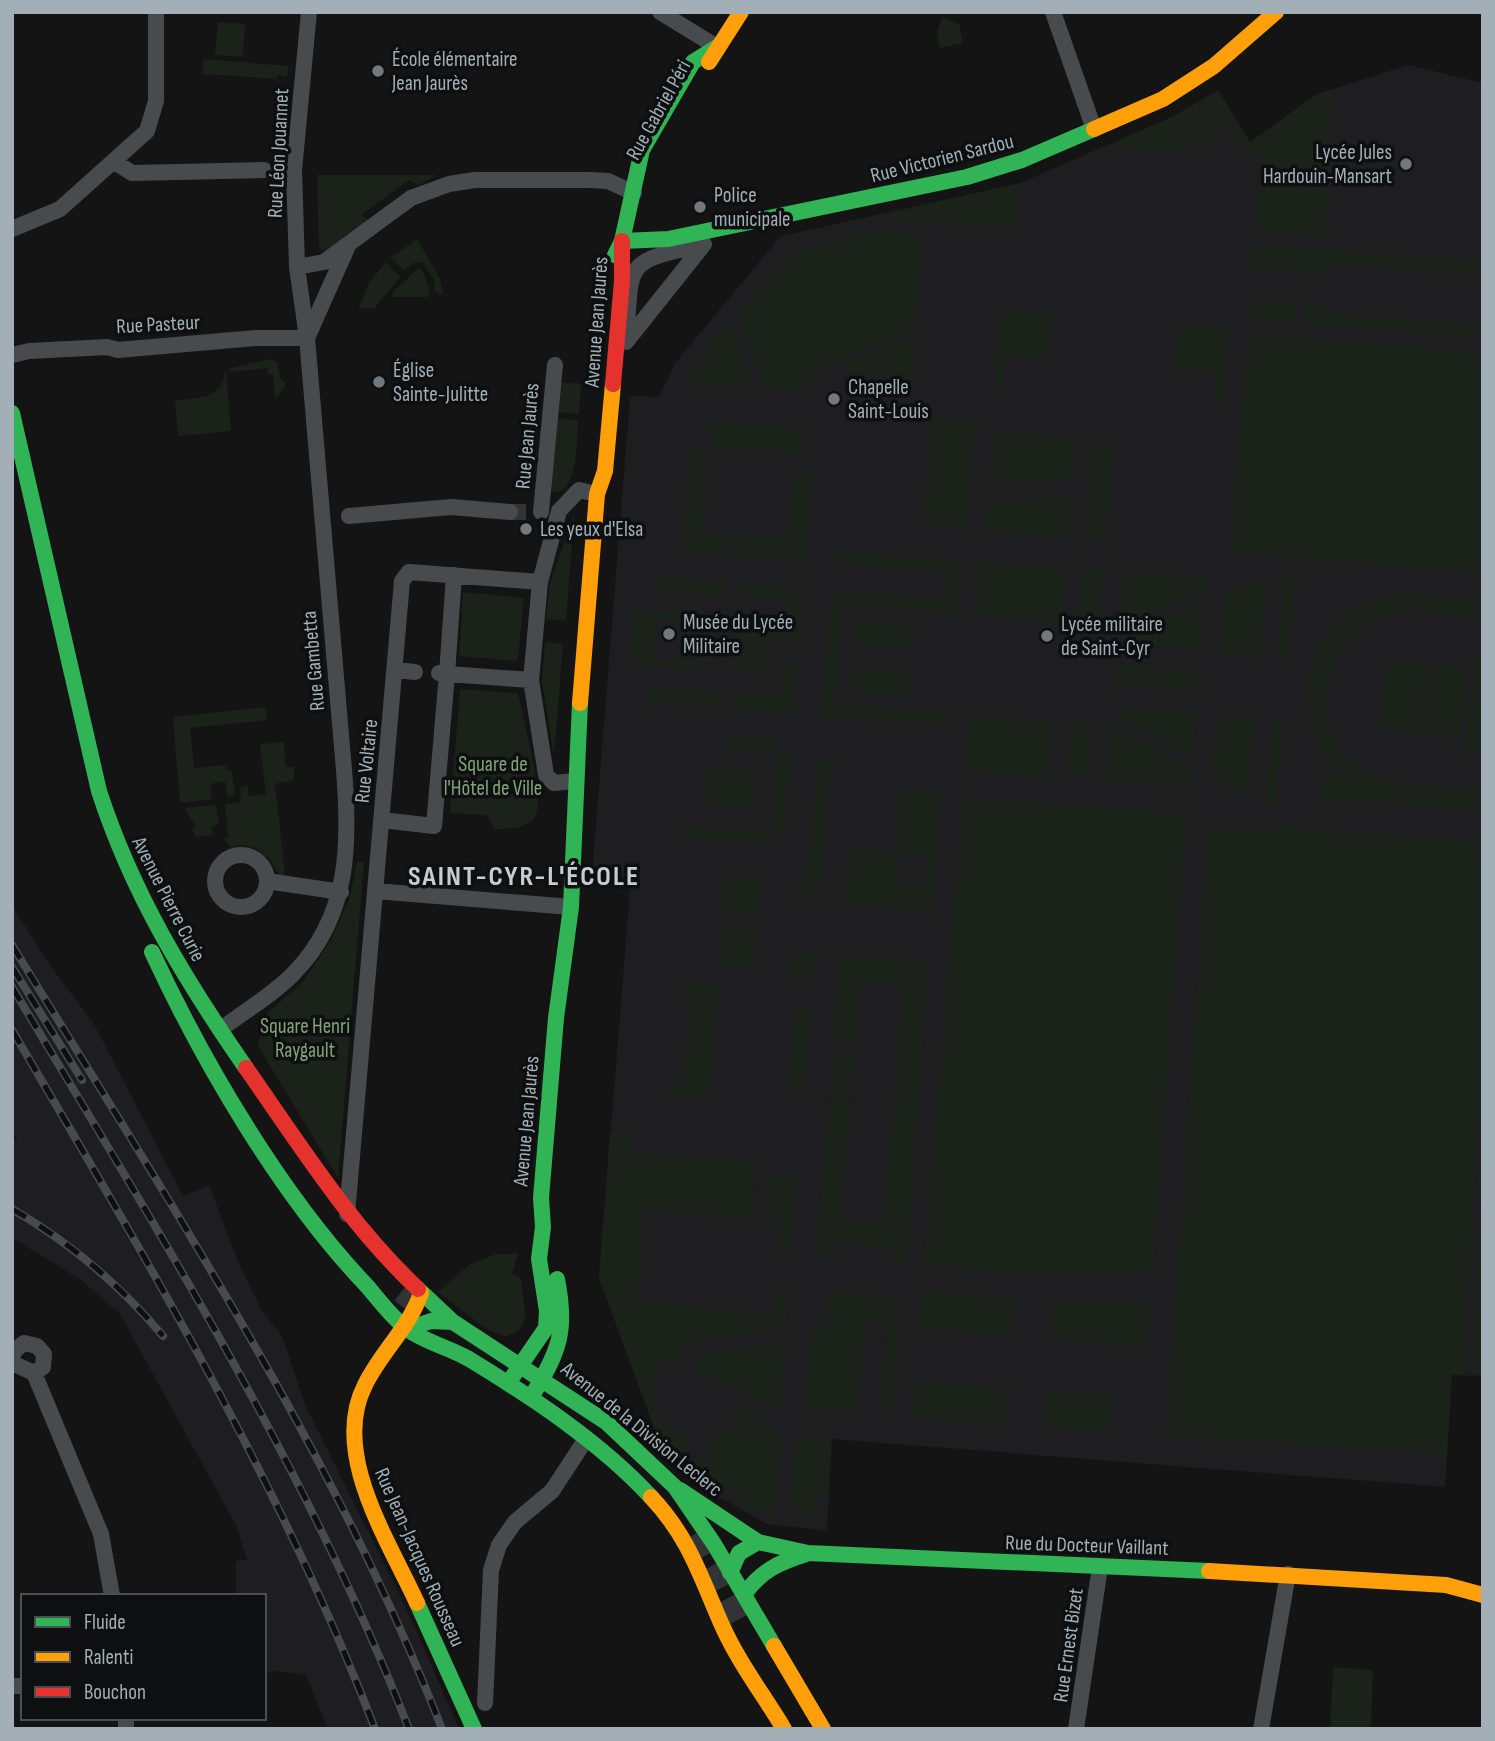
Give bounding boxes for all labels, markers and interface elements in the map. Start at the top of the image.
place label: École élémentaire Jean Jaurès [391,47,518,96]
street label: Rue Gabriel Péri [621,56,696,165]
marker: École élémentaire Jean Jaurès [370,63,386,79]
street label: Rue Léon Jouannet [263,87,294,219]
street label: Rue Victorien Sardou [868,129,1016,188]
place label: Lycée Jules Hardouin-Mansart [1263,140,1392,189]
marker: Lycée Jules Hardouin-Mansart [1398,156,1414,172]
place label: Police municipale [714,183,791,232]
marker: Police municipale [692,199,708,215]
street label: Avenue Jean Jaurès [579,256,614,389]
street label: Rue Pasteur [115,310,201,339]
place label: Église Sainte-Julitte [393,358,488,407]
marker: Église Sainte-Julitte [371,374,387,390]
place label: Chapelle Saint-Louis [848,375,929,424]
street label: Rue Jean Jaurès [510,382,545,490]
marker: Chapelle Saint-Louis [826,391,842,407]
place label: Les yeux d'Elsa [540,517,643,542]
marker: Les yeux d'Elsa [518,521,534,537]
street label: Rue Gambetta [297,610,330,712]
place label: Musée du Lycée Militaire [683,610,793,659]
place label: Lycée militaire de Saint-Cyr [1061,612,1163,661]
marker: Musée du Lycée Militaire [661,626,677,642]
marker: Lycée militaire de Saint-Cyr [1039,628,1055,644]
street label: Rue Voltaire [350,718,383,804]
park label: Square de l'Hôtel de Ville [444,752,542,801]
street label: Avenue Pierre Curie [126,832,211,966]
district label: SAINT-CYR-L'ÉCOLE [408,860,640,893]
park label: Square Henri Raygault [260,1014,350,1063]
street label: Avenue Jean Jaurès [508,1055,545,1188]
street label: Avenue de la Division Leclerc [555,1356,727,1502]
street label: Rue Jean-Jacques Rousseau [369,1464,470,1650]
street label: Rue du Docteur Vaillant [1005,1530,1169,1561]
street label: Rue Ernest Bizet [1048,1586,1089,1704]
legend [21,1594,266,1720]
text: Fluide [84,1610,126,1635]
text: Ralenti [84,1645,133,1670]
text: Bouchon [84,1680,146,1705]

